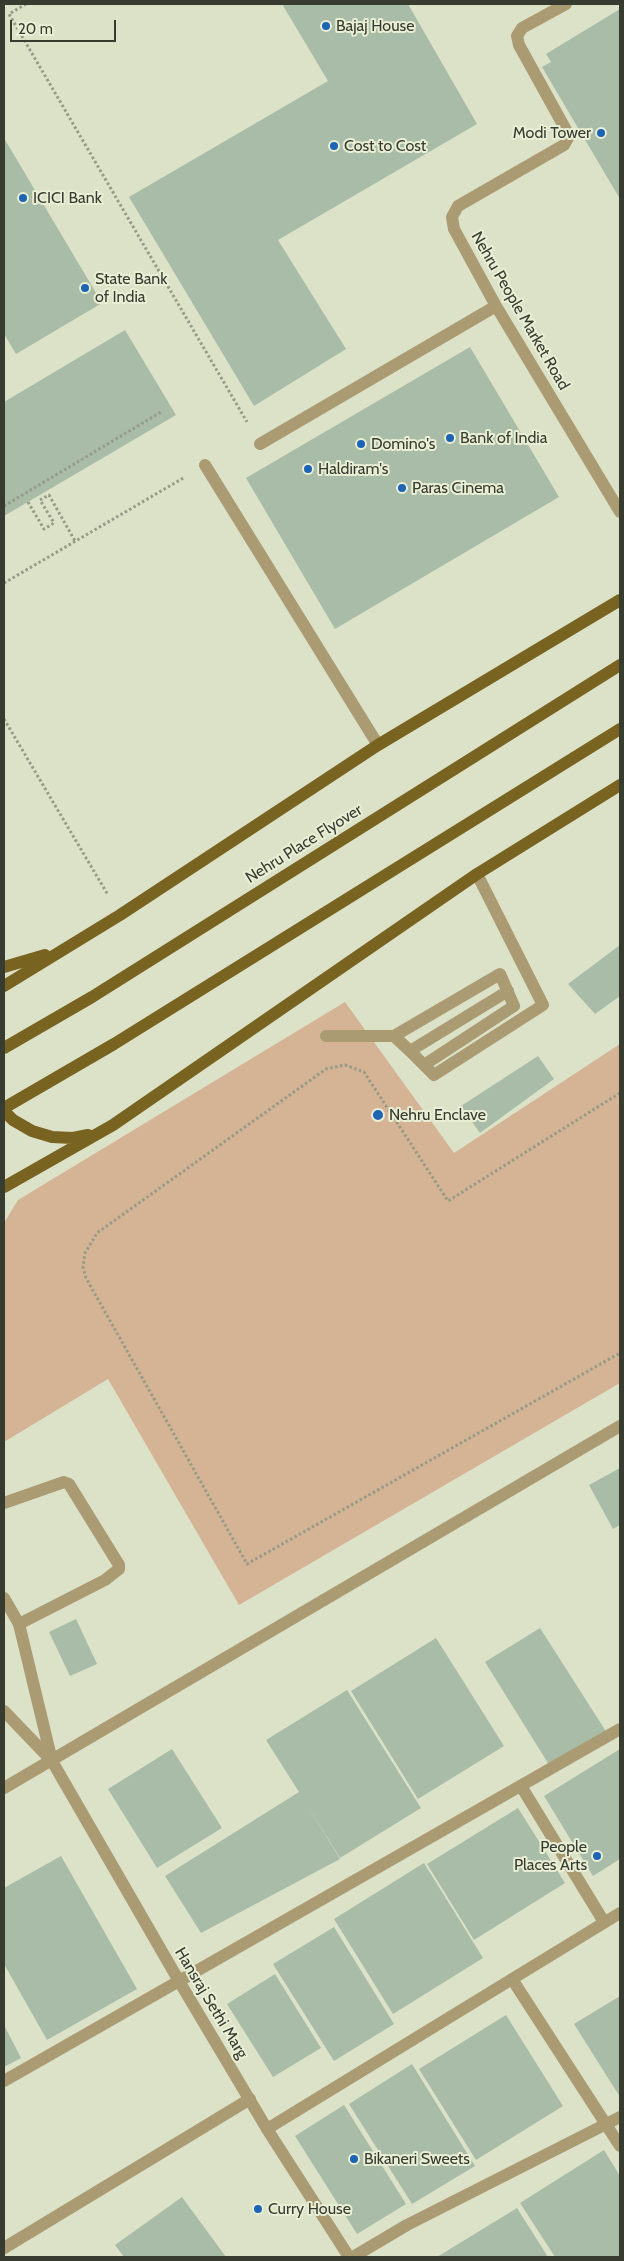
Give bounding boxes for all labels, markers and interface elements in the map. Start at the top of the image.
scale bar [12,10,119,42]
place label: Bajaj House [336,16,414,36]
text: 20 m [18,20,53,38]
marker: Bajaj House [320,20,332,32]
place label: Modi Tower [513,123,591,143]
marker: Modi Tower [595,127,607,139]
place label: Cost to Cost [344,136,426,156]
marker: Cost to Cost [328,140,340,152]
place label: ICICI Bank [33,188,102,208]
marker: ICICI Bank [17,192,29,204]
street label: Nehru People Market Road [467,228,573,394]
place label: State Bank of India [95,269,167,307]
marker: State Bank of India [79,282,91,294]
place label: Bank of India [460,428,547,448]
marker: Bank of India [444,432,456,444]
place label: Domino's [371,434,435,454]
marker: Domino's [355,438,367,450]
place label: Haldiram's [318,459,388,479]
marker: Haldiram's [302,463,314,475]
place label: Paras Cinema [412,478,504,498]
marker: Paras Cinema [396,482,408,494]
street label: Nehru Place Flyover [242,800,366,888]
place label: Nehru Enclave [389,1105,486,1125]
marker: Nehru Enclave [371,1108,385,1122]
place label: People Places Arts [514,1837,587,1875]
marker: People Places Arts [591,1850,603,1862]
street label: Hansraj Sethi Marg [170,1944,252,2062]
place label: Bikaneri Sweets [364,2149,470,2169]
marker: Bikaneri Sweets [348,2153,360,2165]
place label: Curry House [268,2199,351,2219]
marker: Curry House [252,2203,264,2215]

